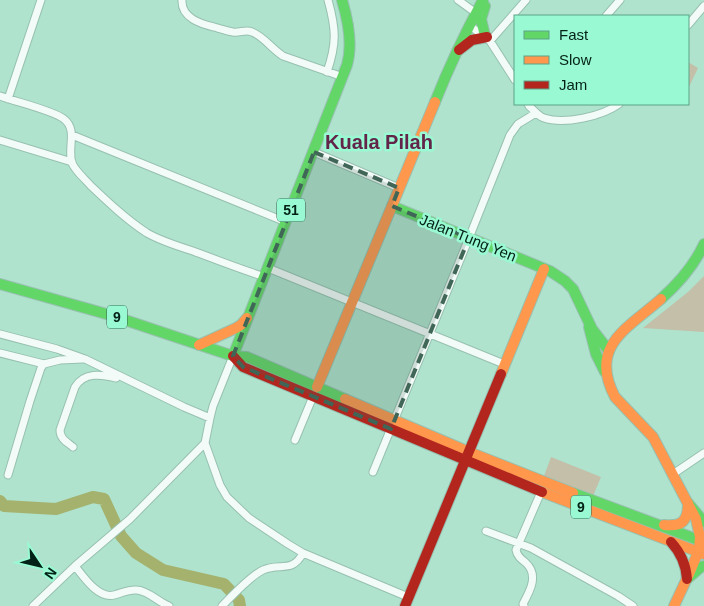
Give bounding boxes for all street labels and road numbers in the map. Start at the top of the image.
road number: 51 [277,198,305,222]
street label: Jalan Tung Yen [417,210,519,265]
road number: 9 [107,306,127,328]
road number: 9 [571,496,591,518]

